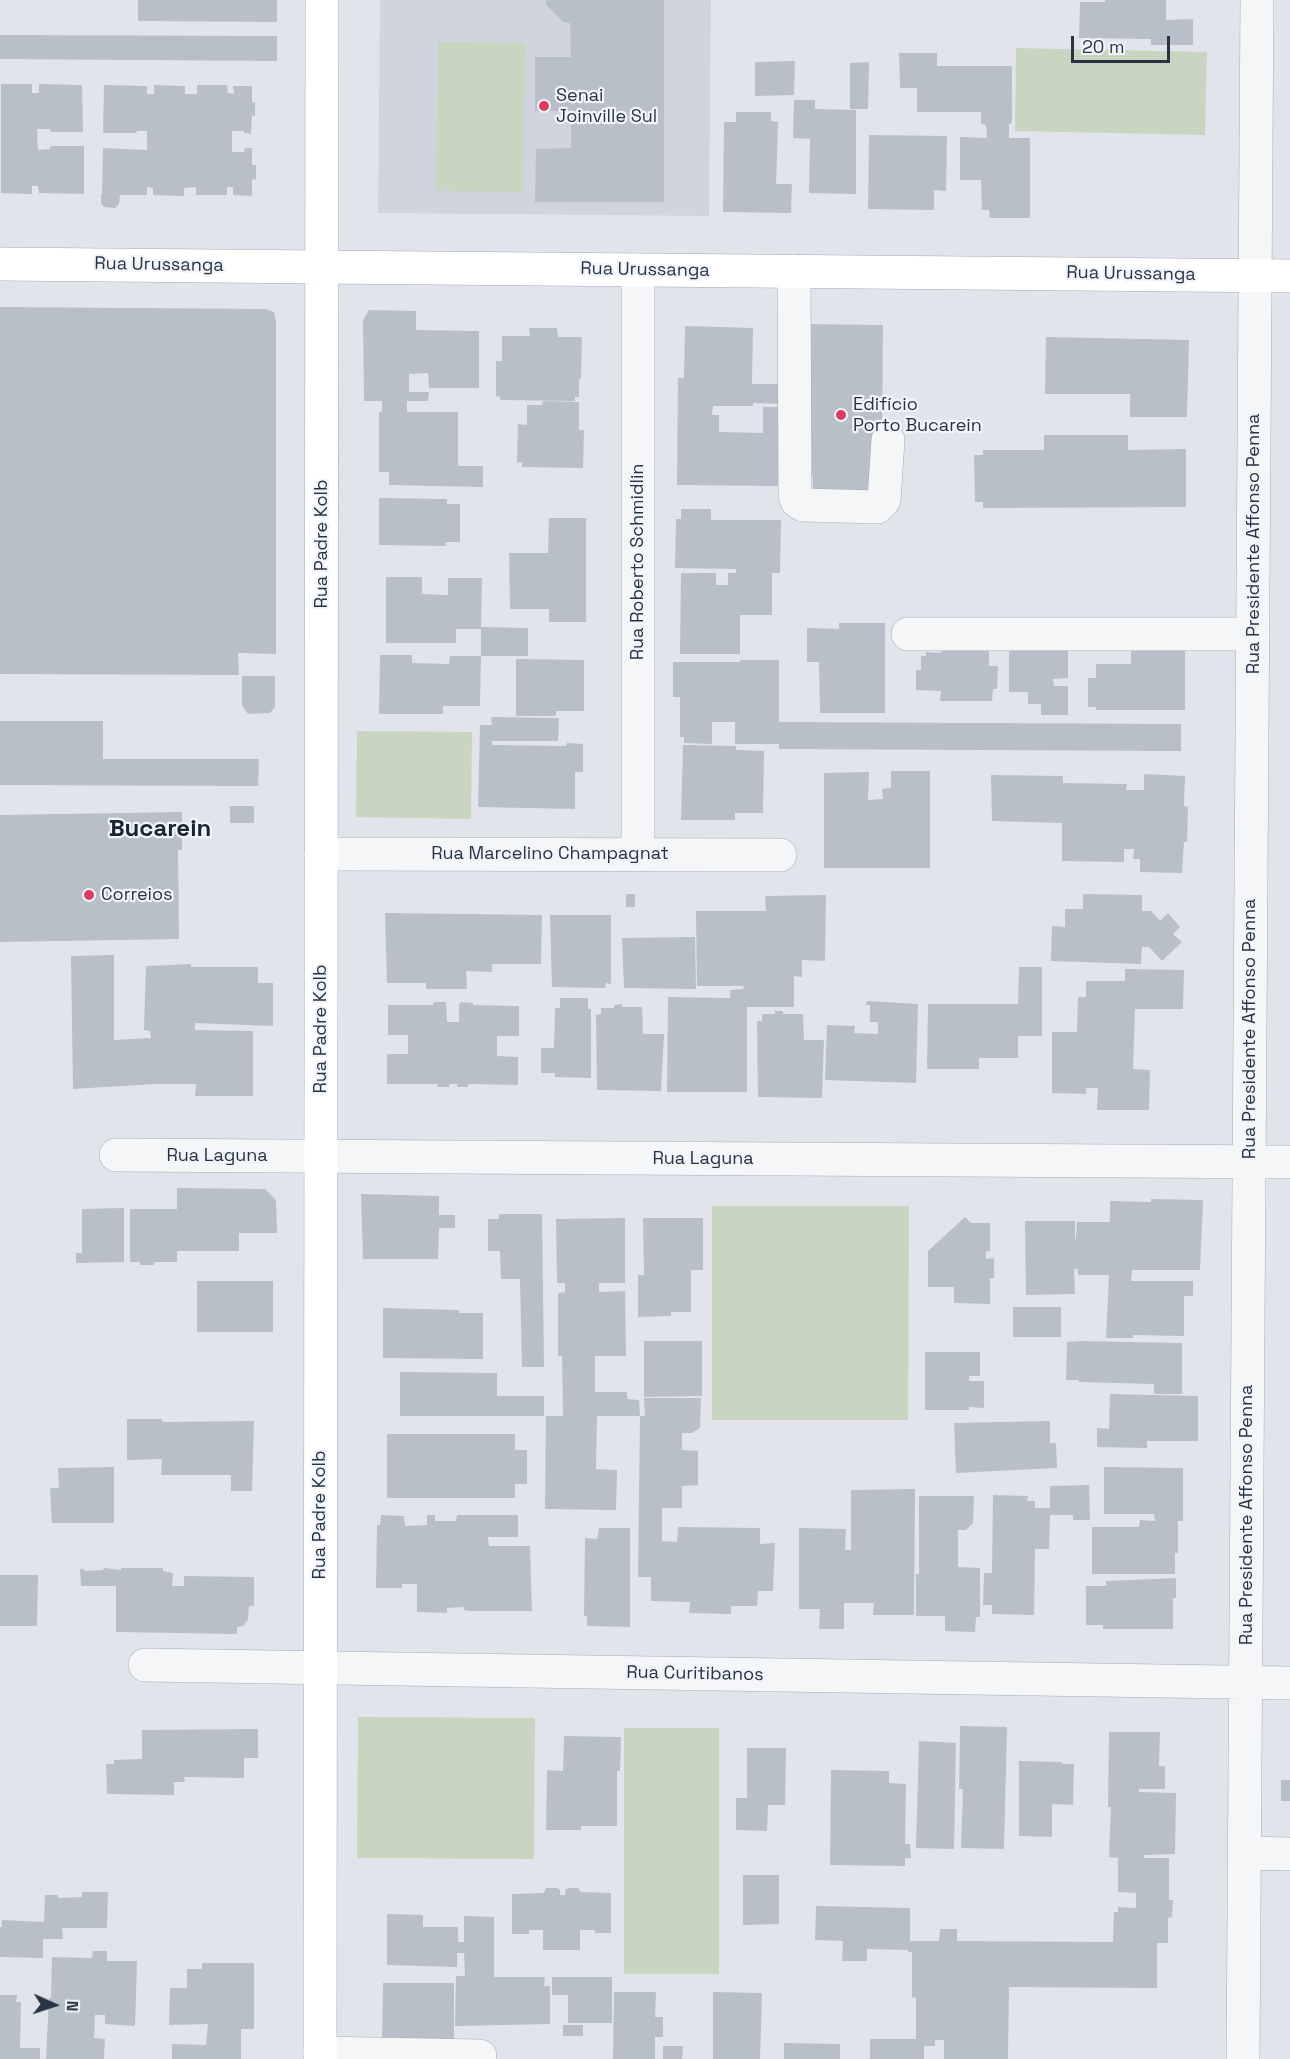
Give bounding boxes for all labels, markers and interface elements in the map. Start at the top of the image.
scale bar [1074,24,1173,62]
text: 20 m [1082,35,1125,58]
place label: Senai Joinville Sul [556,85,657,128]
marker: Senai Joinville Sul [537,99,551,113]
street label: Rua Urussanga [94,253,224,277]
street label: Rua Urussanga [580,258,710,282]
street label: Rua Urussanga [1066,262,1196,286]
place label: Edifício Porto Bucarein [853,394,982,436]
marker: Edifício Porto Bucarein [834,408,848,422]
street label: Rua Presidente Affonso Penna [1243,414,1265,674]
street label: Rua Roberto Schmidlin [627,464,649,660]
street label: Rua Padre Kolb [311,479,333,609]
district label: Bucarein [109,815,211,843]
street label: Rua Marcelino Champagnat [431,843,669,865]
place label: Correios [101,884,173,906]
marker: Correios [82,888,96,902]
street label: Rua Presidente Affonso Penna [1239,899,1261,1159]
street label: Rua Padre Kolb [310,964,332,1094]
street label: Rua Laguna [166,1145,268,1167]
street label: Rua Laguna [652,1148,754,1170]
street label: Rua Presidente Affonso Penna [1236,1385,1258,1645]
street label: Rua Padre Kolb [309,1450,331,1580]
street label: Rua Curitibanos [626,1662,764,1686]
north arrow [24,1975,84,2035]
text: N [62,2000,83,2012]

